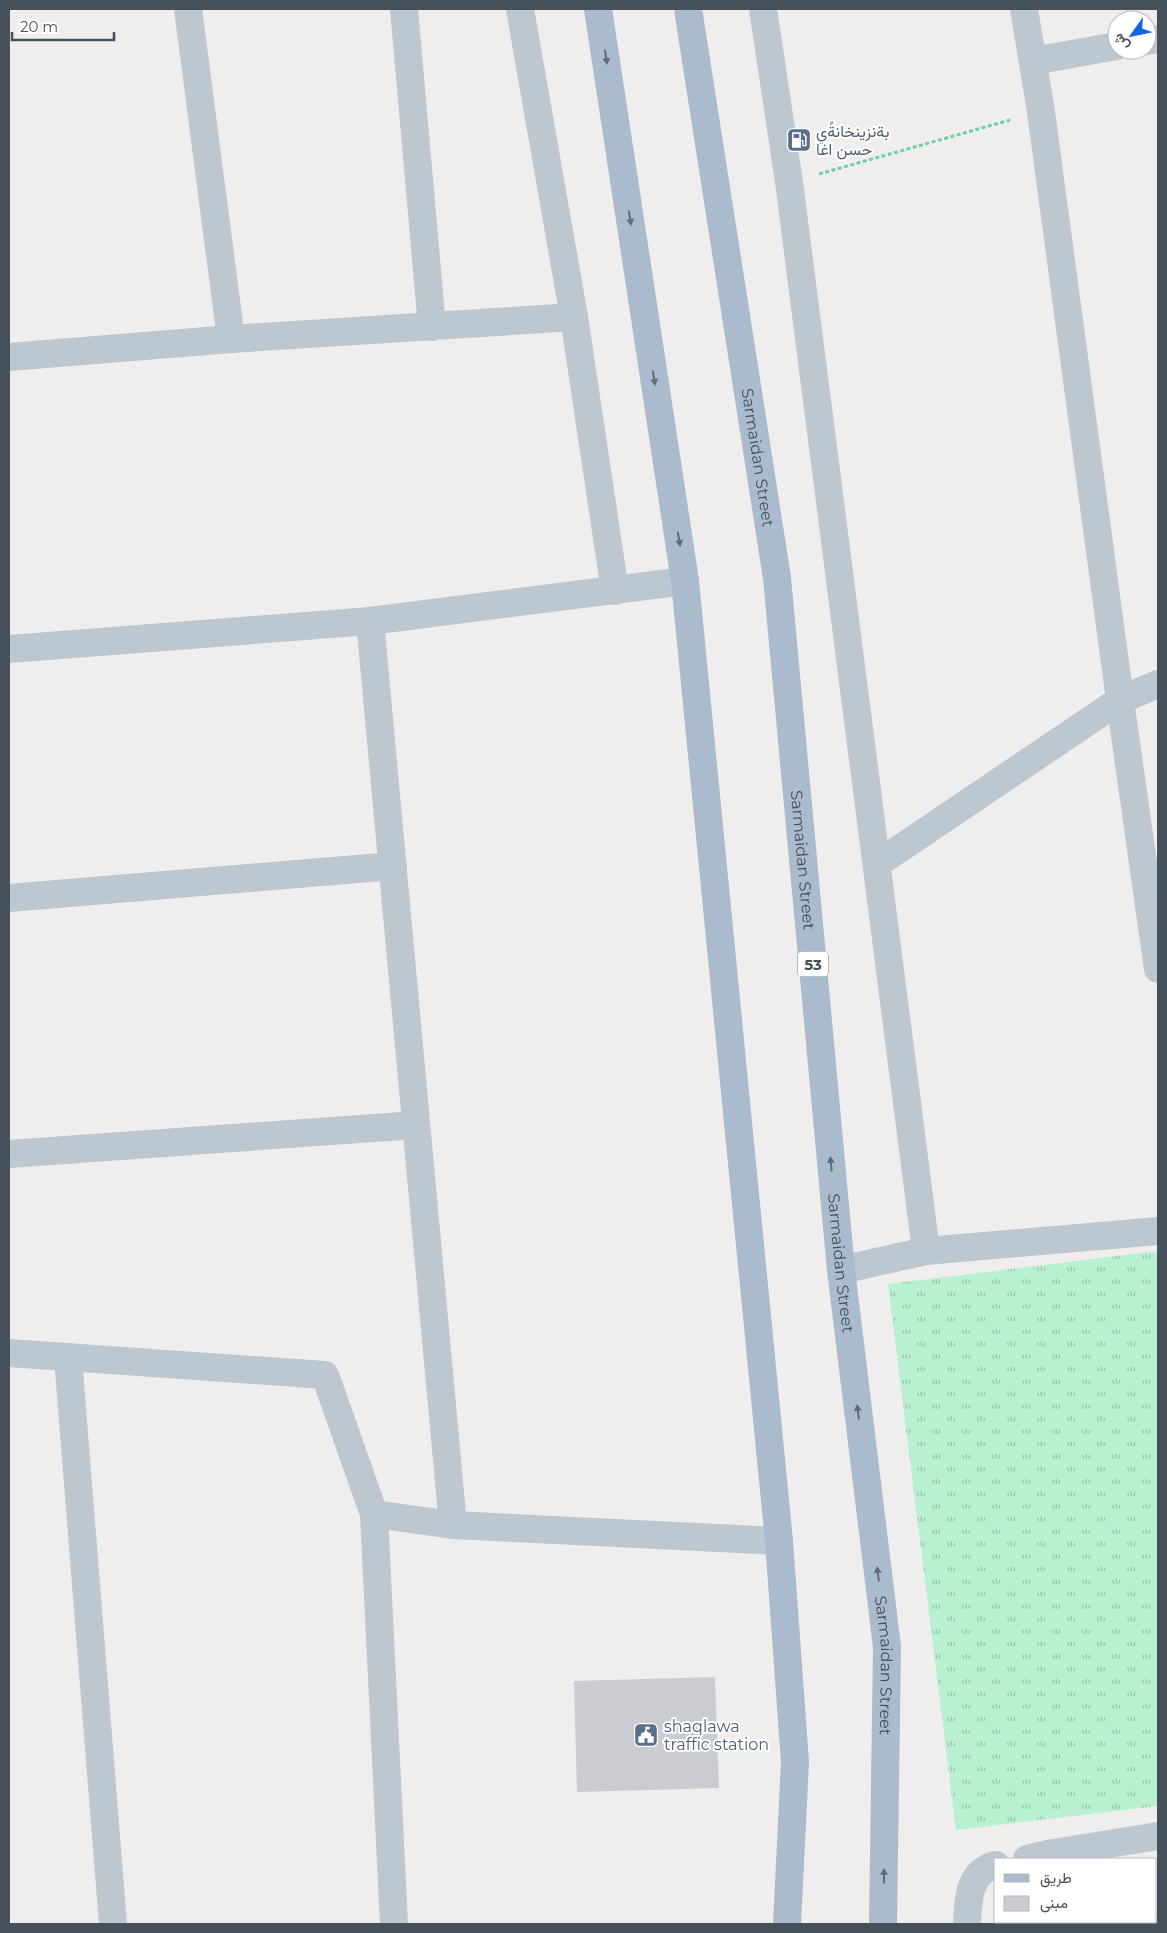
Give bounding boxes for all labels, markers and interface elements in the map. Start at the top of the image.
scale bar [12,10,115,42]
north arrow [1107,10,1157,60]
text: 20 m [20,17,58,36]
text: ش [1109,30,1133,54]
one-way arrow [602,49,610,65]
place label: بةنزينخانةًي حسن اغا [816,121,889,160]
fuel station icon: بةنزينخانةًي حسن اغا [786,127,812,153]
one-way arrow [626,210,634,226]
one-way arrow [651,371,659,387]
street label: Sarmaidan Street [738,387,778,529]
one-way arrow [675,531,683,547]
street label: Sarmaidan Street [787,789,819,931]
road number: 53 [798,952,828,976]
one-way arrow [827,1155,835,1171]
street label: Sarmaidan Street [824,1193,858,1334]
one-way arrow [854,1404,862,1420]
one-way arrow [874,1565,882,1581]
street label: Sarmaidan Street [871,1595,896,1736]
place label: shaqlawa traffic station [664,1717,769,1754]
public building icon: shaqlawa traffic station [633,1722,659,1748]
legend [994,1858,1157,1923]
one-way arrow [880,1867,888,1883]
text: طريق [1040,1868,1072,1888]
text: مبنى [1040,1893,1068,1913]

